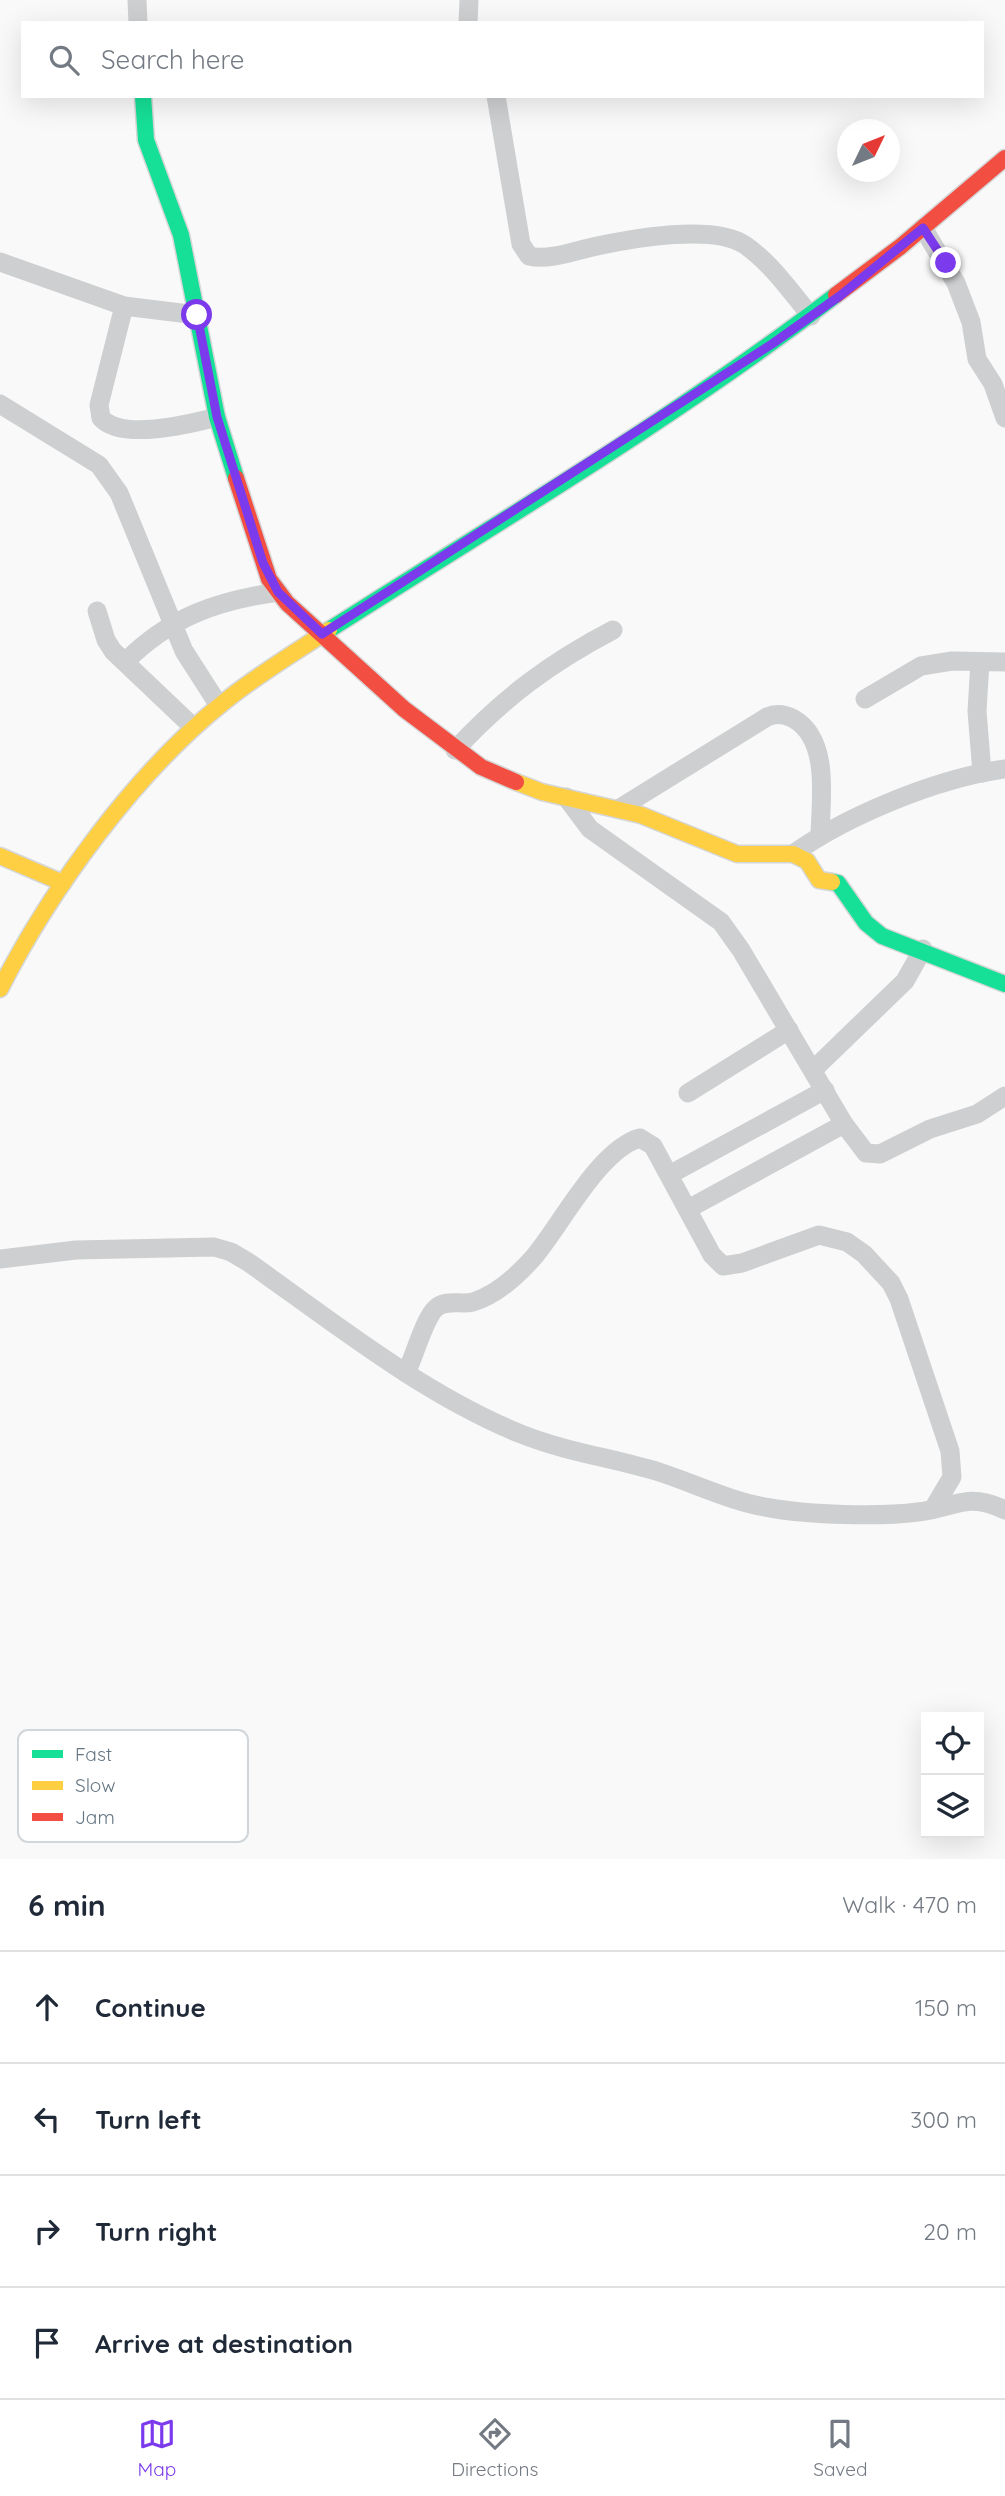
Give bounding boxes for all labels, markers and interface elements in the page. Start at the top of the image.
search box [21,21,984,98]
icon: search [45,41,83,79]
text: Search here [101,43,245,76]
north arrow [837,119,900,182]
route end [930,247,961,278]
route start [181,299,212,330]
map controls [921,1712,984,1838]
button: locate [921,1712,984,1775]
legend [18,1730,248,1842]
text: Fast [75,1742,112,1766]
text: Slow [75,1773,116,1797]
button: layers [921,1775,984,1838]
text: Jam [75,1805,115,1829]
text: 6 min [28,1886,106,1924]
text: Walk · 470 m [842,1890,977,1919]
icon: ahead [28,1988,66,2026]
text: Continue [95,1991,206,2024]
text: 150 m [915,1993,977,2022]
icon: left [28,2100,66,2138]
text: Turn left [95,2103,202,2136]
text: 300 m [910,2105,977,2134]
icon: right [28,2212,66,2250]
text: Turn right [95,2215,217,2248]
text: 20 m [923,2217,977,2246]
icon: arrive [28,2324,66,2362]
text: Arrive at destination [95,2327,353,2360]
tab: Map [138,2415,176,2481]
tab: Directions [451,2415,538,2481]
tab: Saved [813,2415,868,2481]

